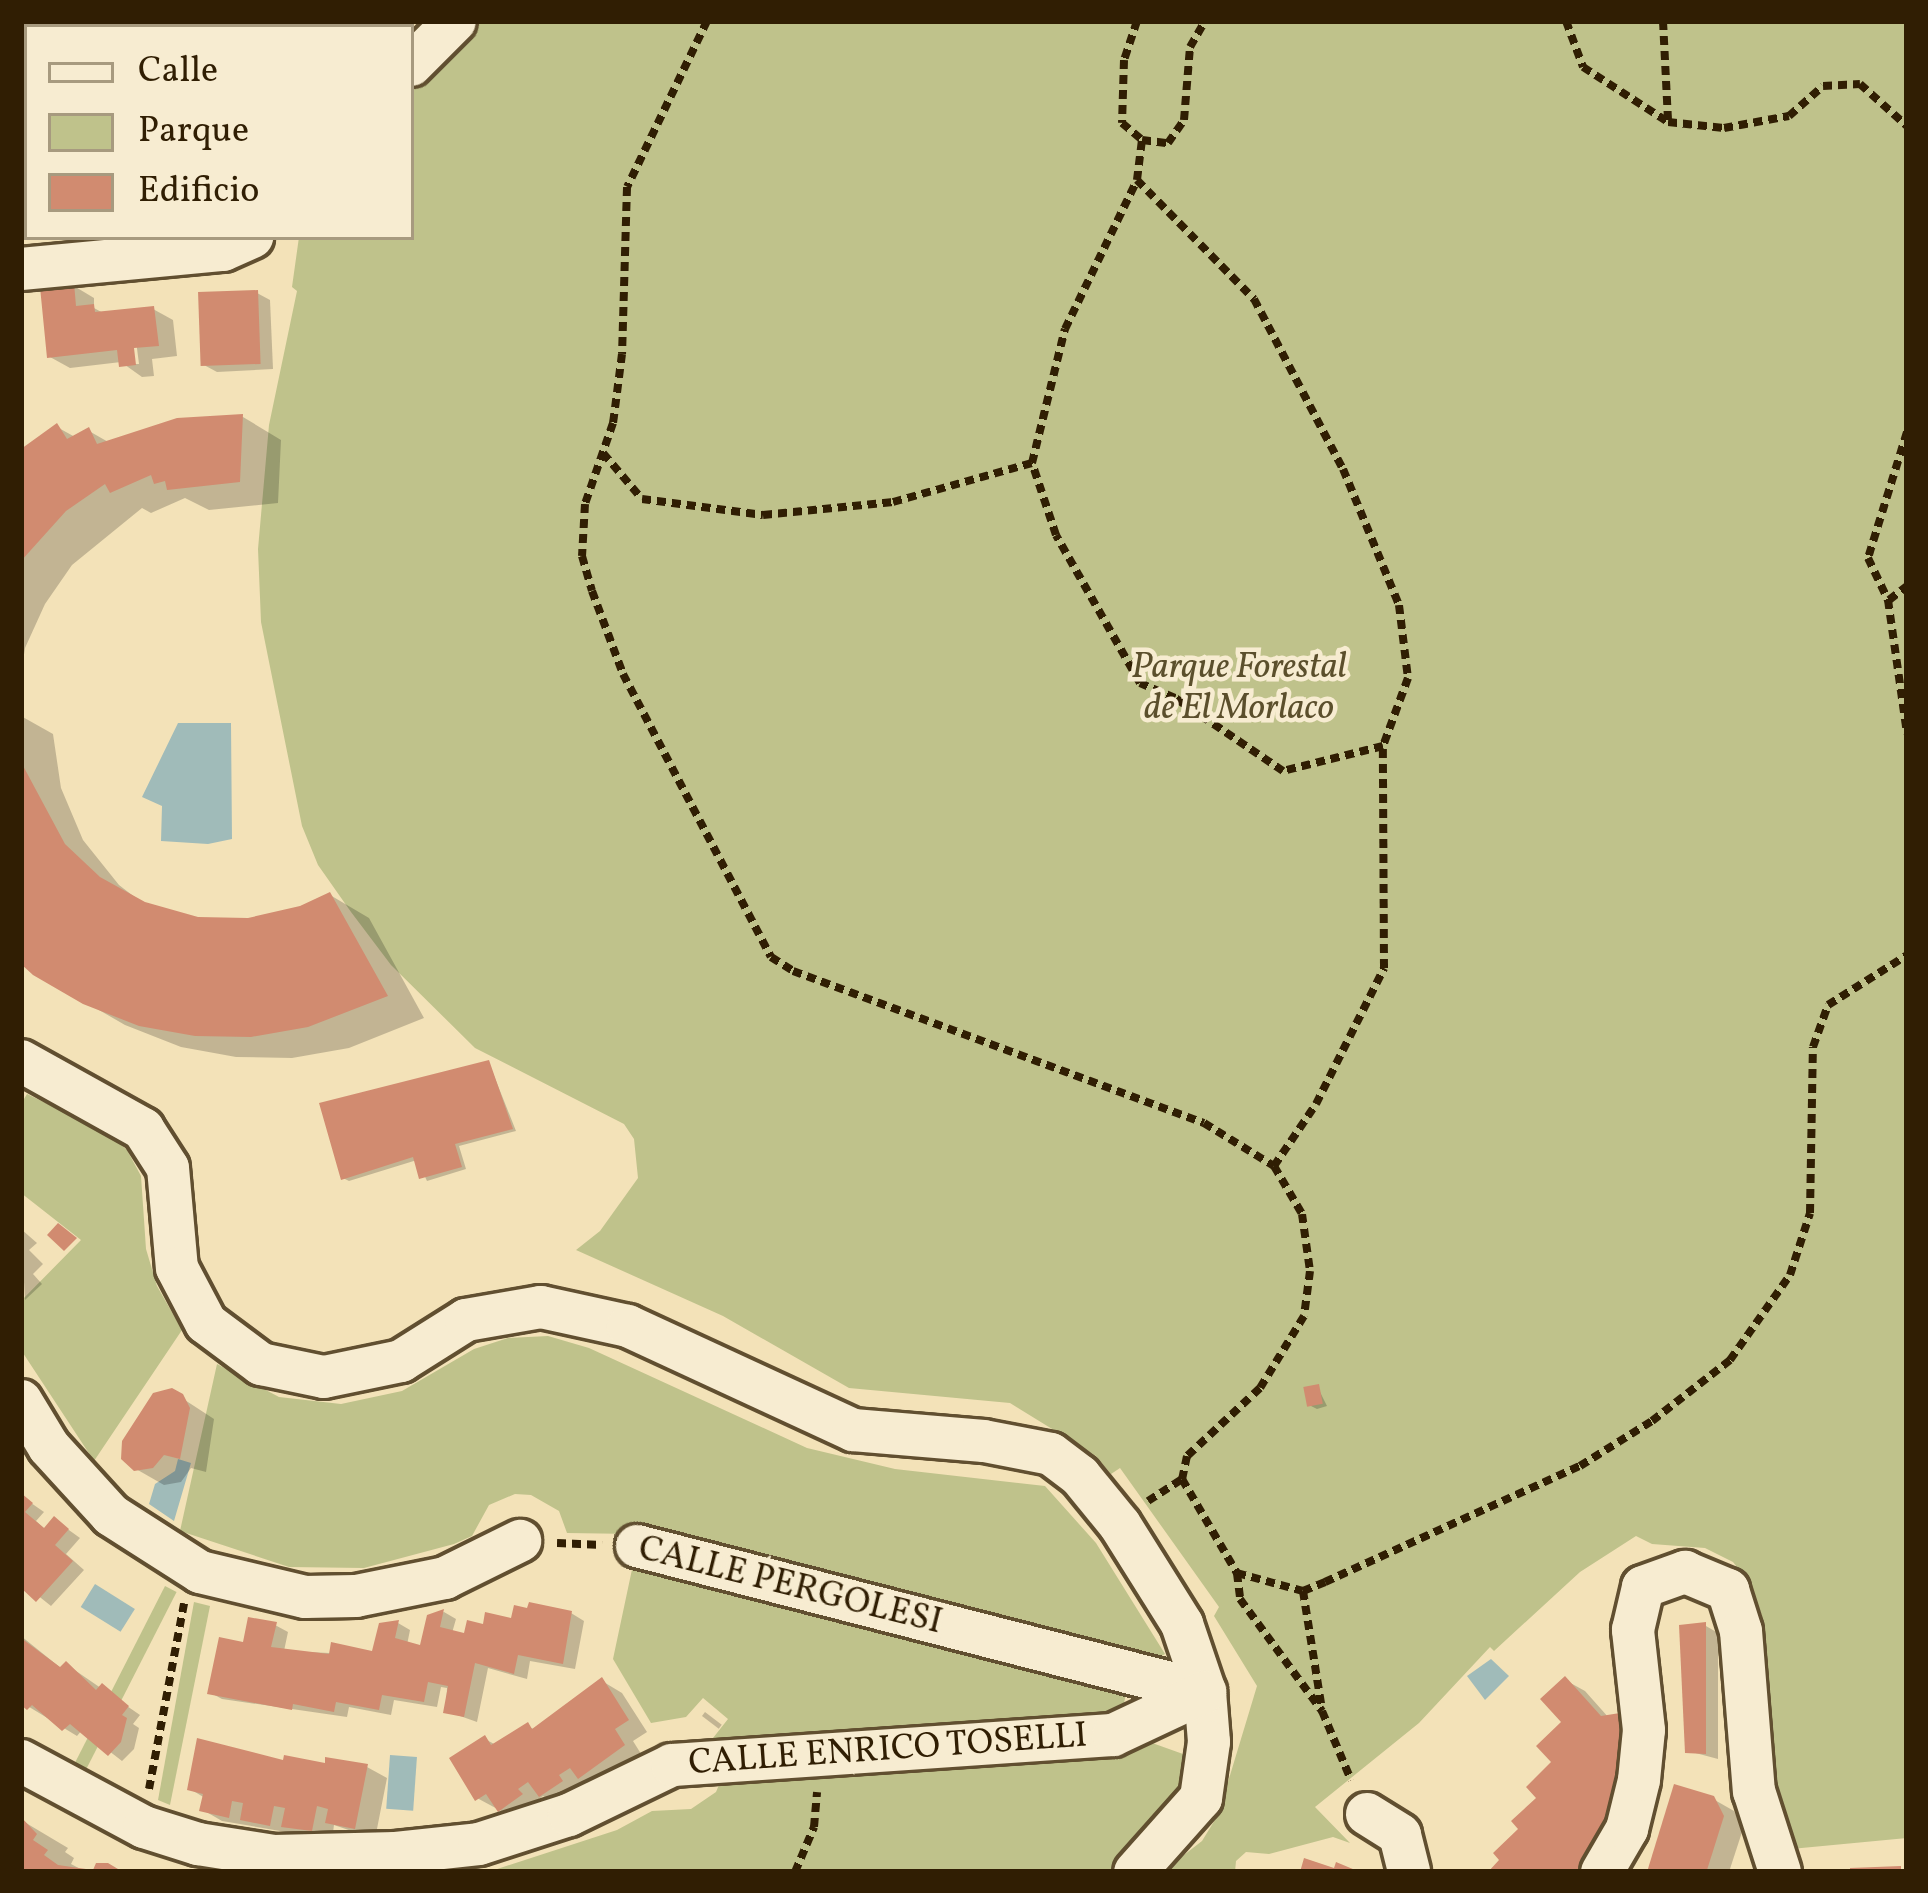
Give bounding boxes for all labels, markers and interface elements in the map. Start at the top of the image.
legend [24,24,414,240]
text: Calle [138,47,218,97]
text: Parque [138,107,249,157]
text: Edificio [138,167,259,217]
park label: Parque Forestal de El Morlaco [1131,646,1347,731]
street label: CALLE PERGOLESI [634,1528,946,1646]
street label: CALLE ENRICO TOSELLI [687,1715,1089,1787]

